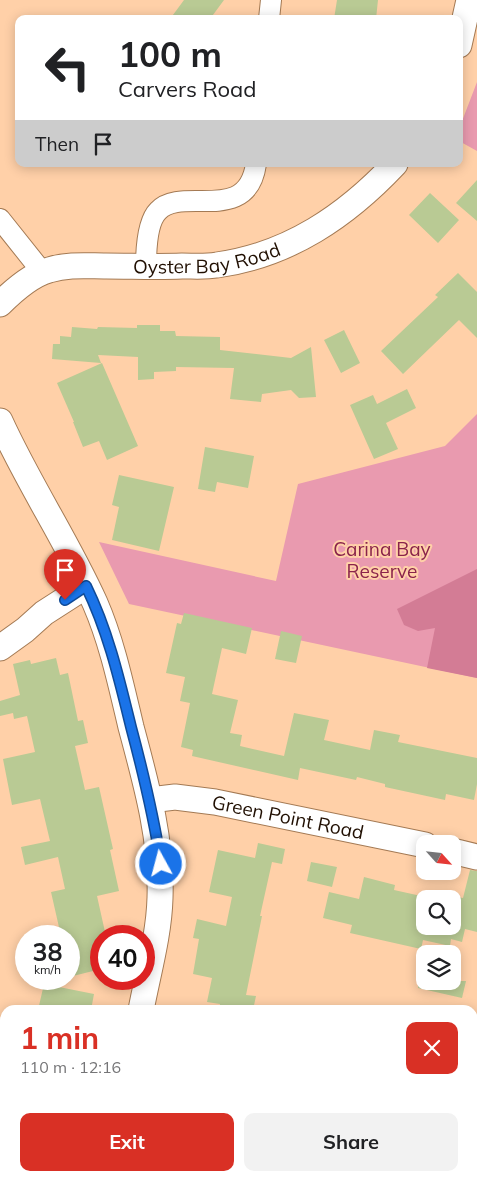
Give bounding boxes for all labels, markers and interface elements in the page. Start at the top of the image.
text: 100 m [118,32,222,76]
icon: left [35,35,100,100]
text: Carvers Road [118,75,257,103]
icon: arrive [89,130,117,158]
text: Then [35,132,79,156]
street label: Oyster Bay Road [133,237,284,278]
park label: Carina Bay Reserve [333,537,431,583]
pin [44,549,86,600]
icon: arrive [51,556,79,584]
street label: Green Point Road [210,790,366,844]
north arrow [416,835,461,880]
map controls [416,835,461,990]
position arrow [134,837,186,889]
button: search [416,890,461,935]
speed limit sign: 40 [90,925,155,990]
text: 38 [32,936,63,967]
button: layers [416,945,461,990]
text: km/h [34,962,61,977]
text: 1 min [20,1019,99,1057]
button: close [406,1022,458,1074]
text: 110 m · 12:16 [20,1057,121,1077]
button: Exit [20,1113,234,1171]
button: Share [244,1113,458,1171]

